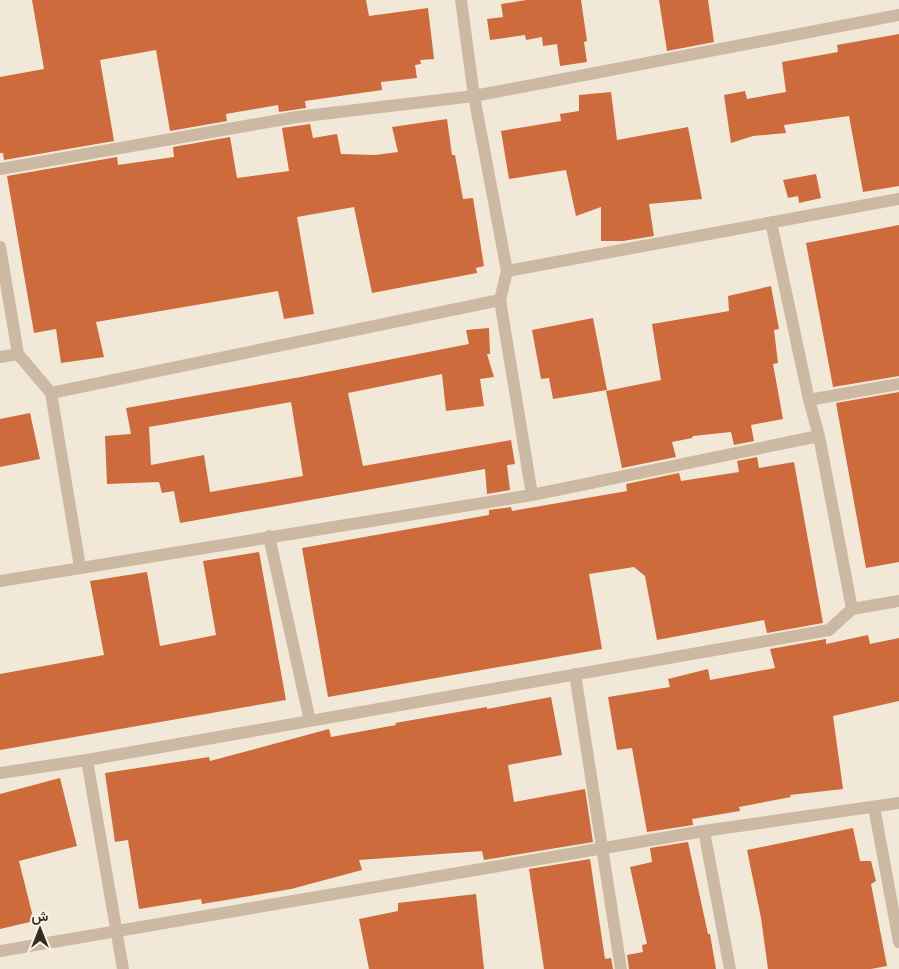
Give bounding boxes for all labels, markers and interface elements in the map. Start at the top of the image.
north arrow [15,904,65,954]
text: ش [32,907,49,925]

